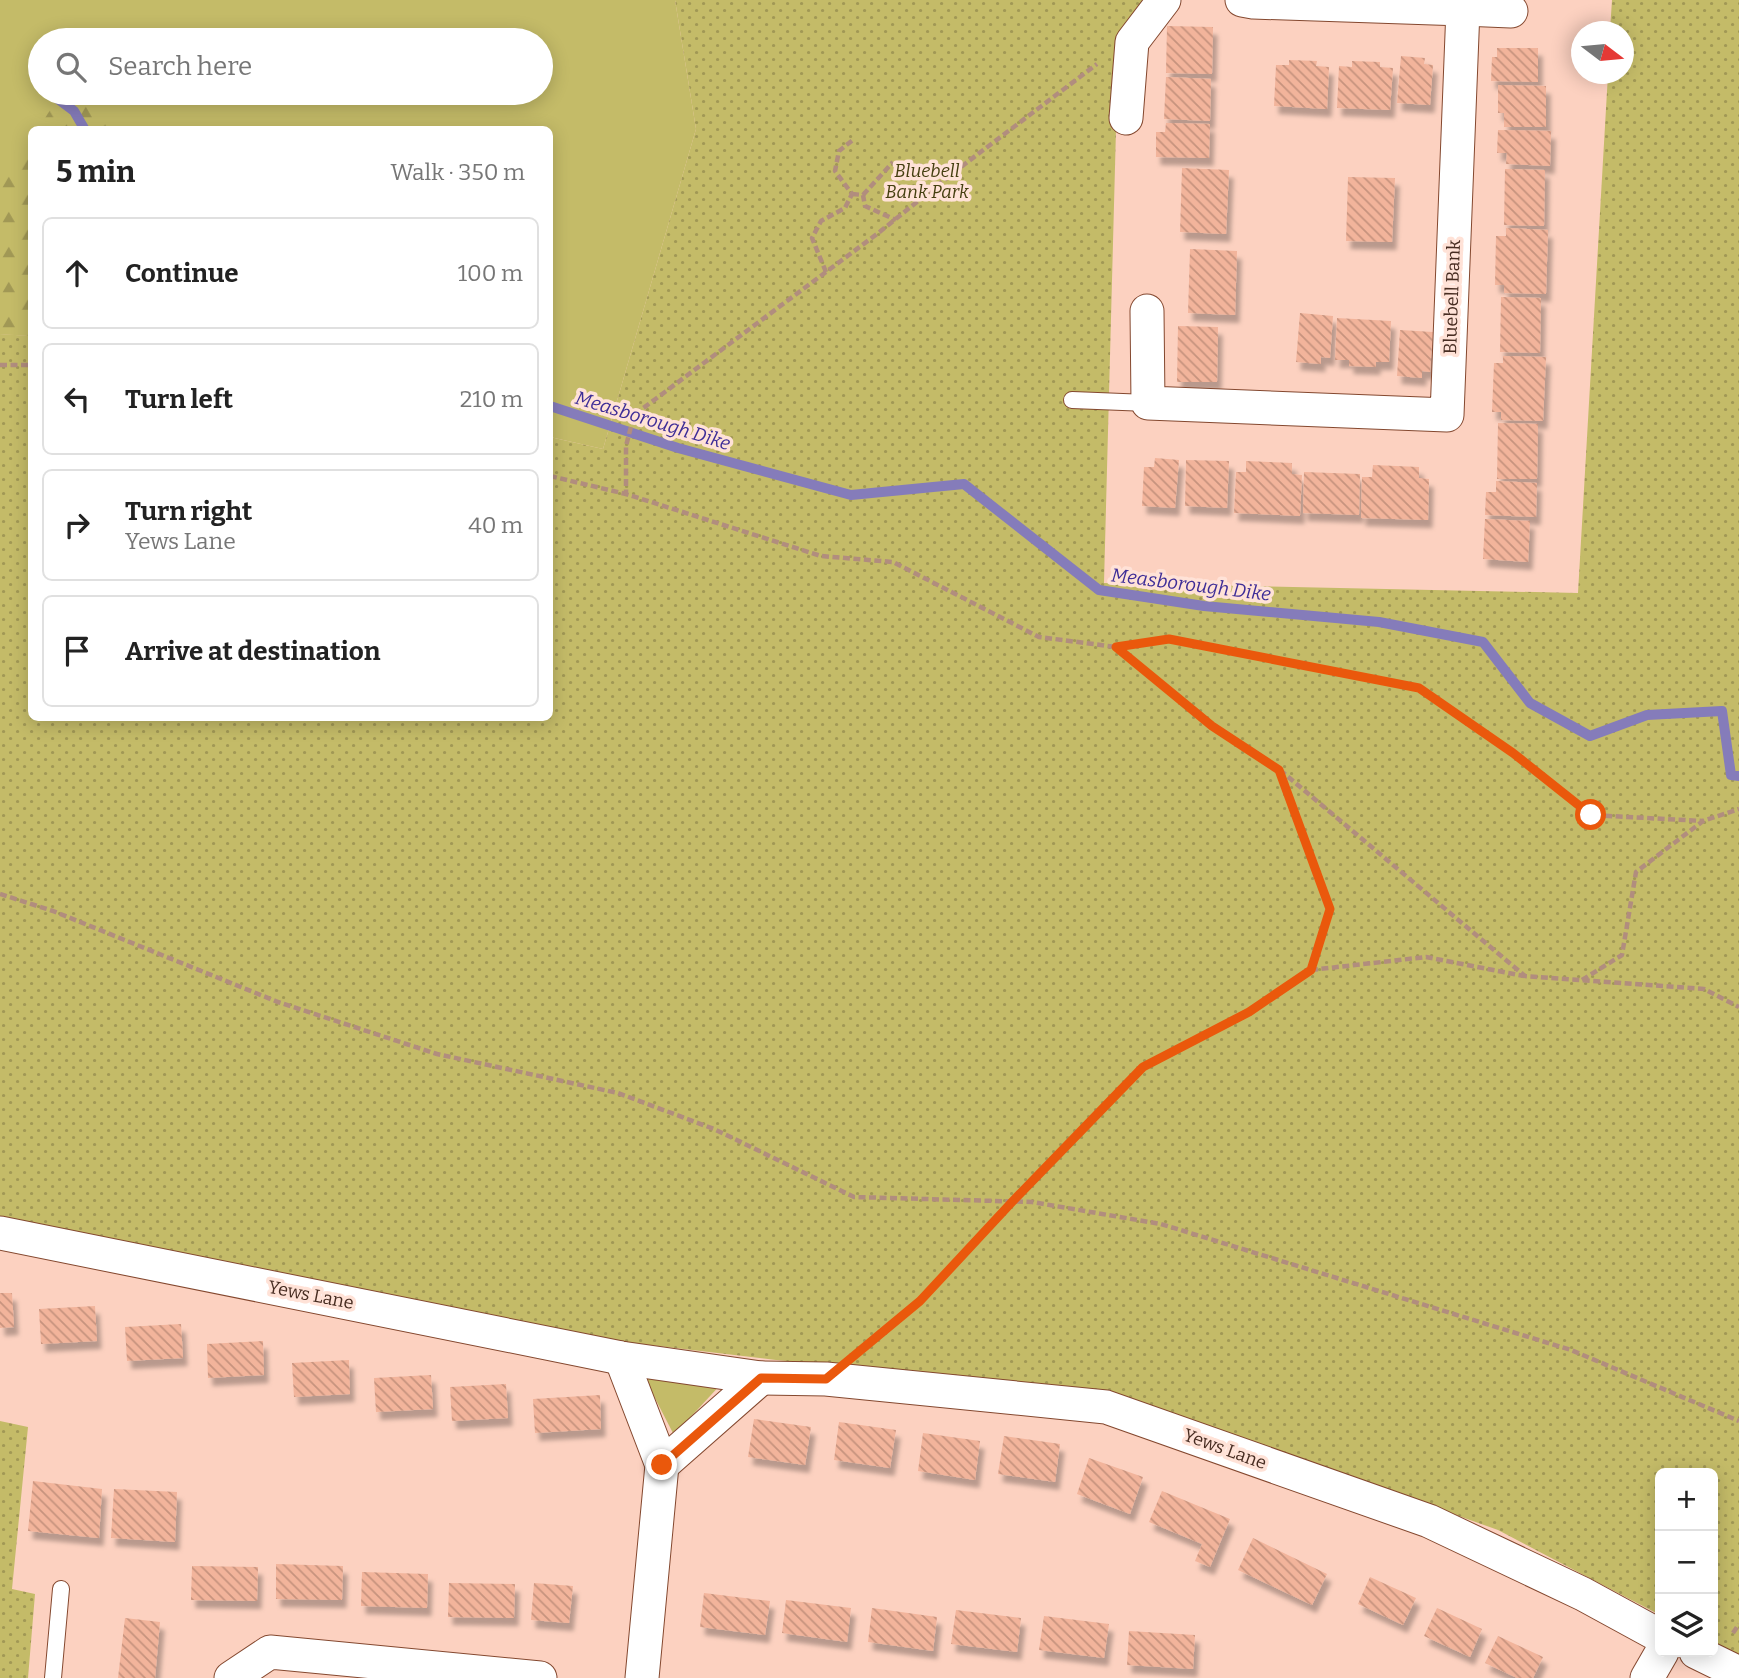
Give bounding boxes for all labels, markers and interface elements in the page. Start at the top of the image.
north arrow [1571,21,1634,84]
search box [28,28,553,105]
icon: search [52,48,90,86]
text: Search here [108,51,252,82]
text: 5 min [56,154,135,190]
text: Walk · 350 m [390,158,525,186]
park label: Bluebell Bank Park [885,160,969,203]
street label: Bluebell Bank [1439,239,1465,355]
icon: ahead [58,254,96,292]
text: Continue [125,258,239,289]
text: 100 m [458,259,523,287]
icon: left [58,380,96,418]
text: Turn left [125,384,233,415]
text: 210 m [460,385,523,413]
water label: Measborough Dike [573,386,733,455]
text: Turn right [125,496,252,527]
icon: right [58,506,96,544]
text: 40 m [468,511,523,539]
text: Yews Lane [125,527,236,555]
water label: Measborough Dike [1110,563,1273,606]
icon: arrive [58,632,96,670]
text: Arrive at destination [125,636,380,667]
route start [1575,799,1606,830]
street label: Yews Lane [266,1276,356,1314]
street label: Yews Lane [1181,1424,1269,1474]
route end [646,1449,677,1480]
map controls [1655,1468,1718,1657]
button: + [1655,1468,1718,1531]
button: − [1655,1531,1718,1594]
button: layers [1655,1594,1718,1657]

